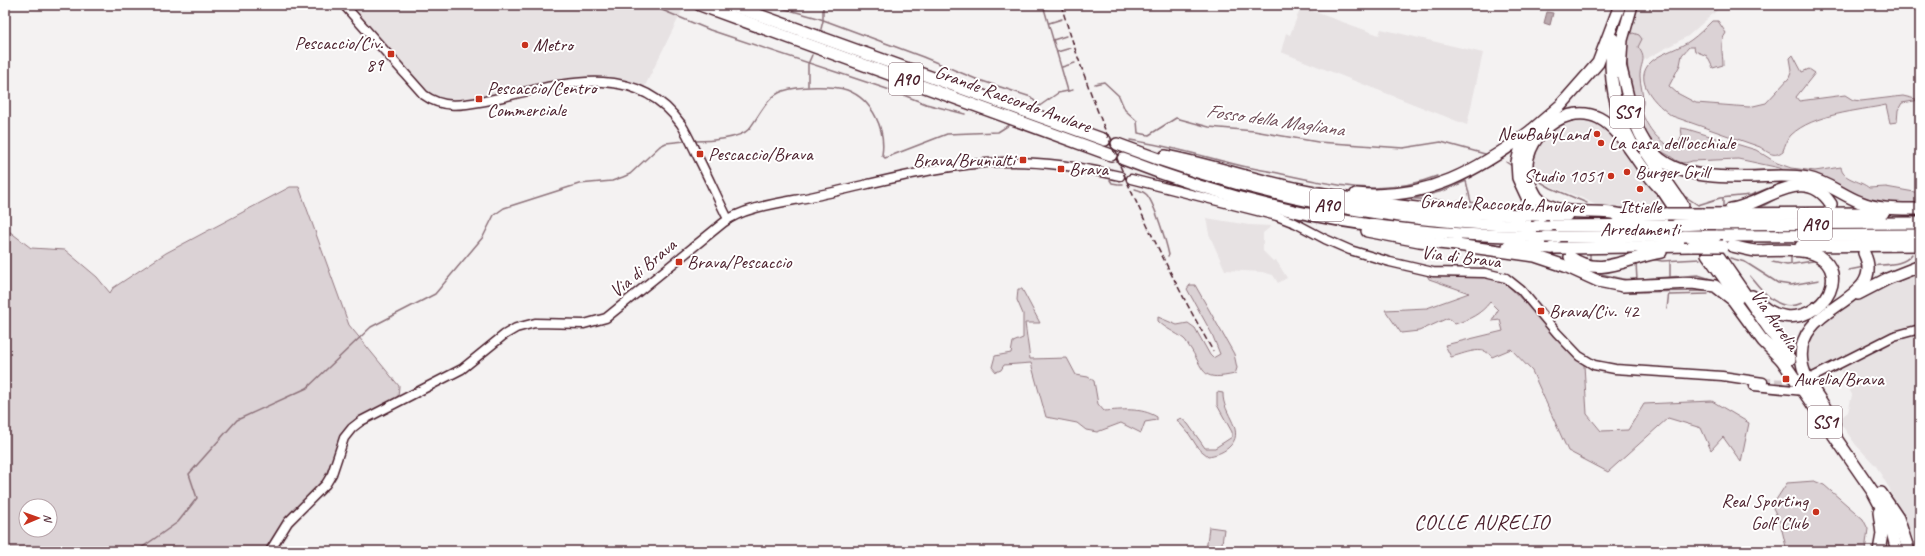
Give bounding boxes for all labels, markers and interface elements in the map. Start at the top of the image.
place label: Pescaccio/Civ. 89 [294,31,384,77]
place label: Metro [533,33,575,57]
marker: Metro [520,40,530,50]
marker: Pescaccio/Civ. 89 [386,49,396,59]
street label: Grande Raccordo Anulare [932,60,1096,139]
road number: A90 [889,63,923,95]
place label: Pescaccio/Centro Commerciale [487,76,599,122]
marker: Pescaccio/Centro Commerciale [474,94,484,104]
road number: SS1 [1610,96,1644,128]
water label: Fosso della Magliana [1205,98,1347,142]
place label: NewBabyLand [1497,122,1593,146]
marker: NewBabyLand [1592,129,1602,139]
place label: La casa dell'occhiale [1609,131,1737,155]
marker: La casa dell'occhiale [1596,138,1606,148]
place label: Pescaccio/Brava [708,142,814,166]
place label: Brava/Brunialti [913,148,1017,172]
marker: Pescaccio/Brava [695,149,705,159]
marker: Brava/Brunialti [1018,155,1028,165]
place label: Brava [1069,157,1109,181]
place label: Burger Grill [1635,160,1713,184]
marker: Brava [1056,164,1066,174]
place label: Studio 1051 [1524,164,1604,188]
marker: Burger Grill [1622,167,1632,177]
marker: Studio 1051 [1606,171,1616,181]
marker: Ittielle Arredamenti [1635,184,1645,194]
road number: A90 [1310,189,1344,221]
street label: Grande Raccordo Anulare [1419,189,1586,219]
place label: Ittielle Arredamenti [1600,195,1682,241]
road number: A90 [1798,208,1832,240]
street label: Via di Brava [605,232,682,303]
street label: Via di Brava [1420,240,1503,274]
place label: Brava/Pescaccio [687,250,793,274]
marker: Brava/Pescaccio [674,257,684,267]
street label: Via Aurelia [1745,285,1806,357]
place label: Brava/Civ. 42 [1549,299,1640,323]
marker: Brava/Civ. 42 [1536,306,1546,316]
place label: Aurelia/Brava [1794,367,1885,391]
marker: Aurelia/Brava [1781,374,1791,384]
road number: SS1 [1808,406,1842,438]
place label: Real Sporting Golf Club [1721,489,1810,535]
north arrow [18,498,58,538]
marker: Real Sporting Golf Club [1811,507,1821,517]
district label: COLLE AURELIO [1414,509,1552,535]
text: N [41,514,55,523]

